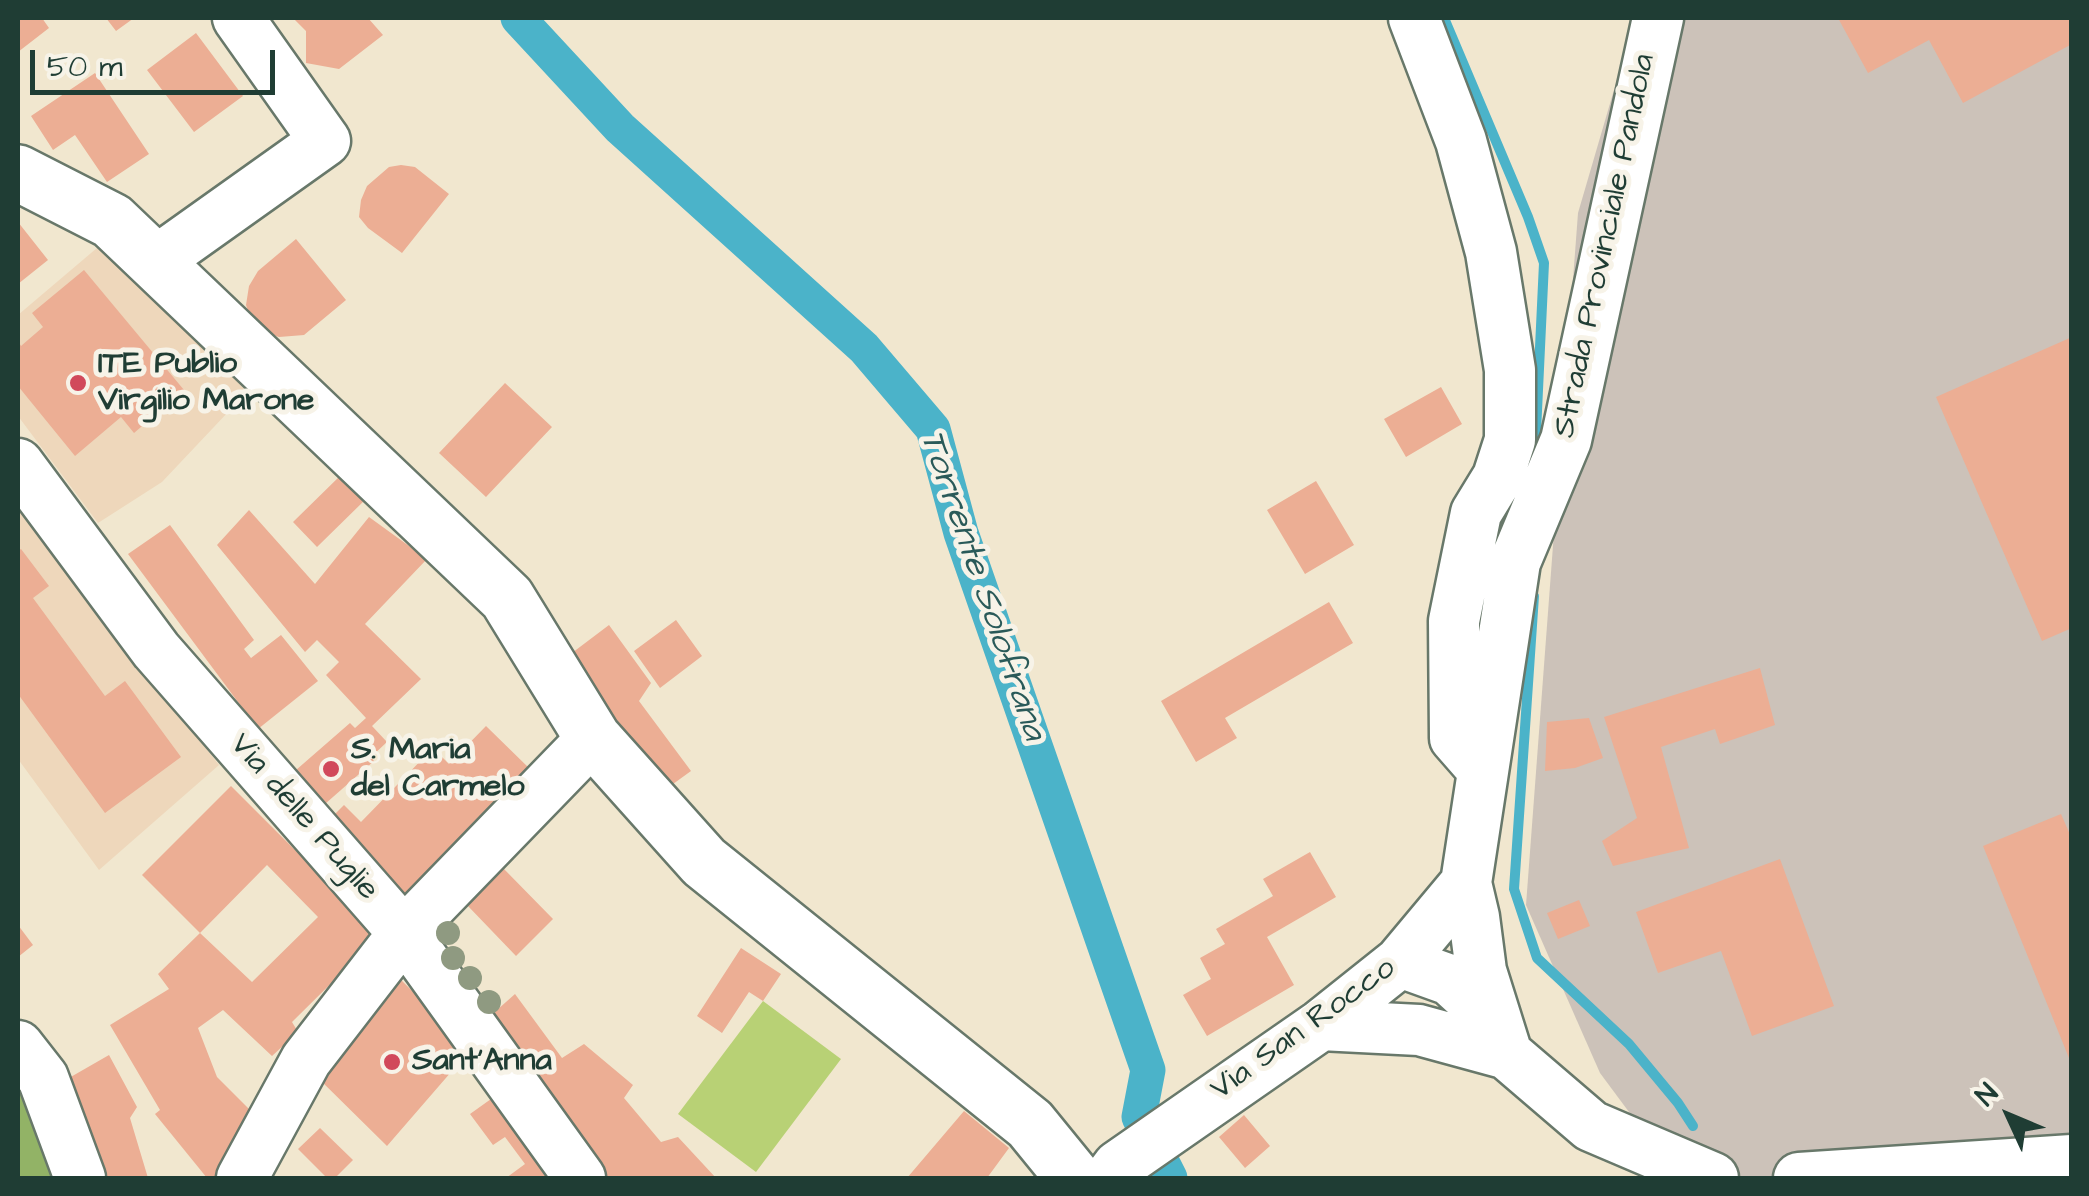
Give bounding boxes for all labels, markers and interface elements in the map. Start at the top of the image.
scale bar [35,30,280,92]
text: 50 m [47,46,123,88]
street label: Strada Provinciale Pandola [1547,51,1665,441]
place label: ITE Publio Virgilio Marone [98,346,314,421]
marker: ITE Publio Virgilio Marone [67,372,89,394]
water label: Torrente Solofrana [908,426,1054,746]
street label: Via delle Puglie [220,727,386,909]
place label: S. Maria del Carmelo [351,732,524,807]
marker: S. Maria del Carmelo [320,758,342,780]
street label: Via San Rocco [1204,950,1404,1110]
place label: Sant'Anna [412,1043,552,1081]
marker: Sant'Anna [381,1051,403,1073]
north arrow [1959,1066,2059,1166]
text: N [1967,1075,2007,1115]

